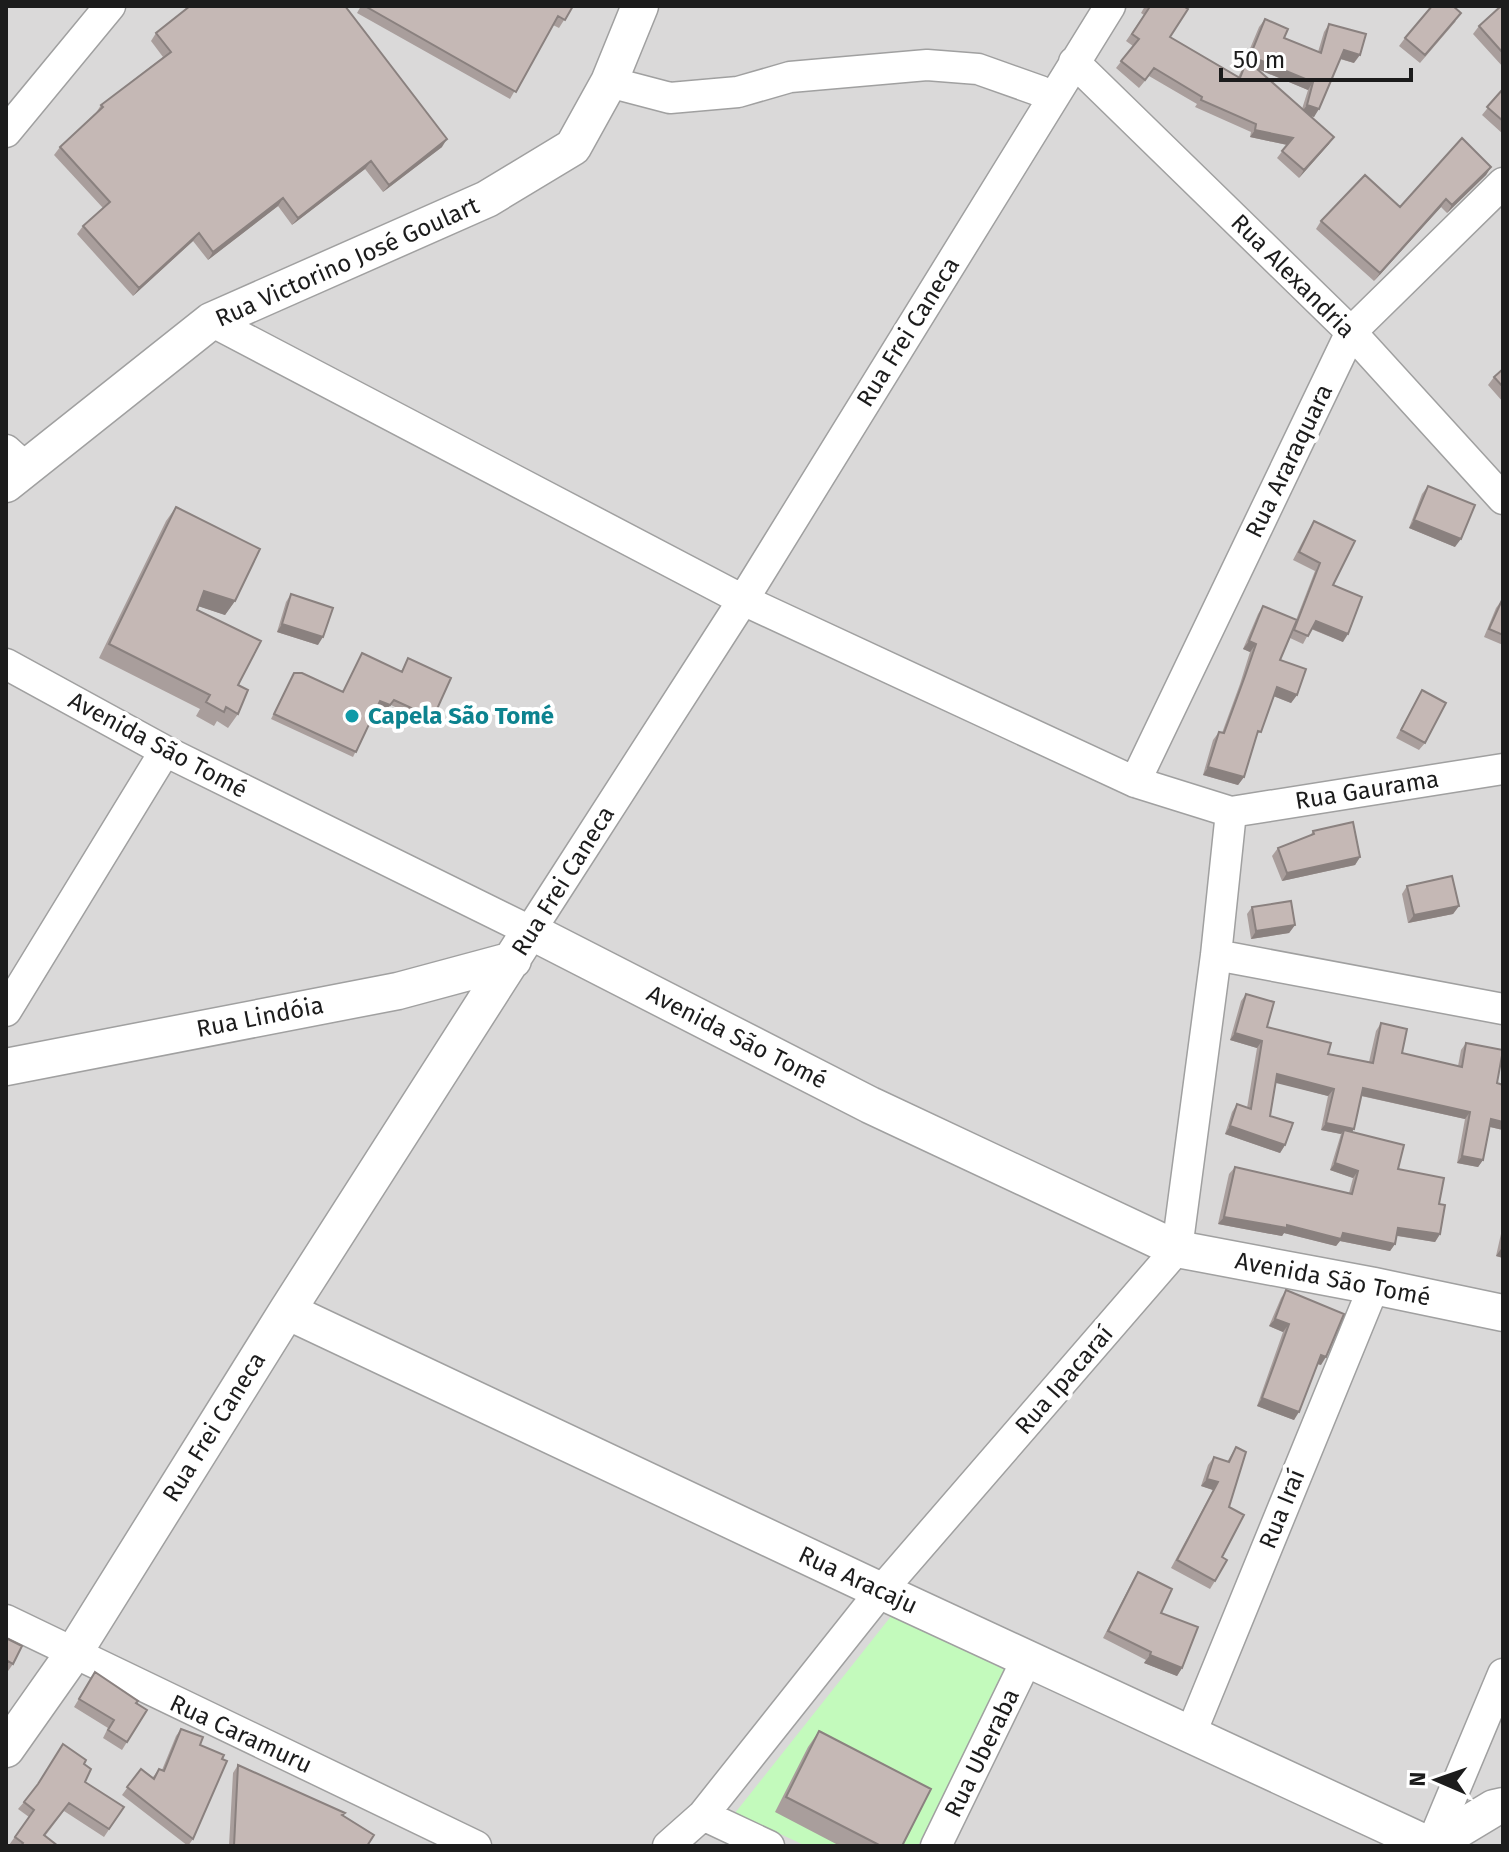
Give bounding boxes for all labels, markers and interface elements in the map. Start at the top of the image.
scale bar [1221,32,1411,82]
text: 50 m [1233,46,1285,74]
street label: Rua Victorino José Goulart [211,191,483,333]
street label: Rua Alexandria [1225,208,1361,344]
street label: Rua Frei Caneca [851,252,965,412]
street label: Rua Araraquara [1240,380,1338,542]
street label: Avenida São Tomé [64,686,252,804]
place label: Capela São Tomé [368,702,554,730]
marker: Capela São Tomé [343,707,361,725]
street label: Rua Gaurama [1293,765,1441,815]
street label: Rua Frei Caneca [506,801,620,961]
street label: Avenida São Tomé [642,979,832,1095]
street label: Rua Lindóia [194,991,326,1043]
street label: Avenida São Tomé [1233,1246,1433,1312]
street label: Rua Ipacaraí [1009,1320,1119,1440]
street label: Rua Frei Caneca [157,1347,271,1507]
street label: Rua Iraí [1253,1465,1311,1553]
street label: Rua Aracaju [794,1540,922,1620]
street label: Rua Uberaba [939,1684,1025,1822]
street label: Rua Caramuru [166,1689,316,1779]
north arrow [1397,1740,1477,1820]
text: N [1404,1772,1431,1787]

